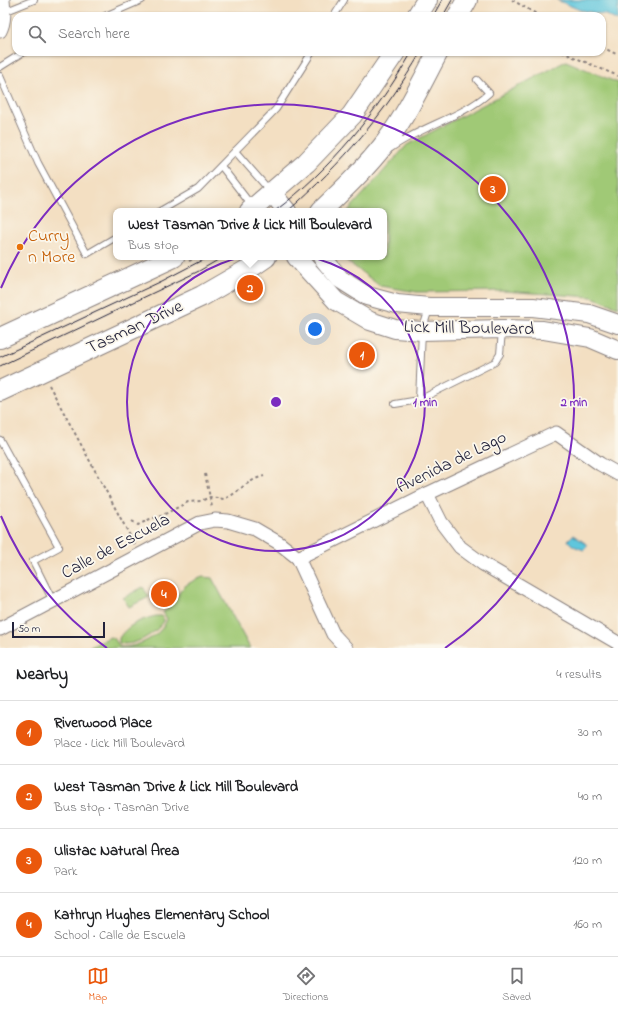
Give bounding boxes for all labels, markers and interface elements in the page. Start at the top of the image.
search box [12,12,606,56]
icon: search [26,23,48,45]
text: Search here [58,23,130,45]
pin: 3 [480,174,506,204]
popup [113,208,387,260]
text: West Tasman Drive & Lick Mill Boulevard [128,214,372,236]
place label: Curry n More [28,224,76,271]
text: Bus stop [128,236,179,255]
marker: Curry n More [15,242,25,252]
pin: 2 [237,273,263,303]
street label: Tasman Drive [82,294,188,362]
street label: Lick Mill Boulevard [404,315,534,343]
your location [305,319,325,339]
pin: 1 [349,340,375,370]
text: 1 min [413,394,437,412]
text: 2 min [560,394,587,412]
centre of rings [269,395,283,409]
street label: Avenida de Lago [393,425,512,502]
street label: Calle de Escuela [57,507,175,587]
pin: 4 [151,579,177,609]
scale bar [12,620,105,639]
text: 50 m [18,621,40,637]
text: Nearby [16,662,68,687]
text: 4 results [556,665,602,684]
text: Riverwood Place [54,712,152,734]
text: 1 [27,723,31,742]
text: 30 m [578,723,602,742]
text: Place · Lick Mill Boulevard [54,734,185,753]
text: West Tasman Drive & Lick Mill Boulevard [54,776,298,798]
text: 2 [26,787,32,806]
text: 40 m [578,787,602,806]
text: Bus stop · Tasman Drive [54,798,189,817]
text: Ulistac Natural Area [54,840,179,862]
text: 3 [26,851,32,870]
text: 120 m [572,851,602,870]
text: Park [54,862,78,881]
text: Kathryn Hughes Elementary School [54,904,269,926]
text: 4 [26,915,32,934]
text: 160 m [573,915,602,934]
text: School · Calle de Escuela [54,926,186,945]
tab: Map [87,965,109,1005]
tab: Directions [283,965,328,1005]
tab: Saved [502,965,531,1005]

